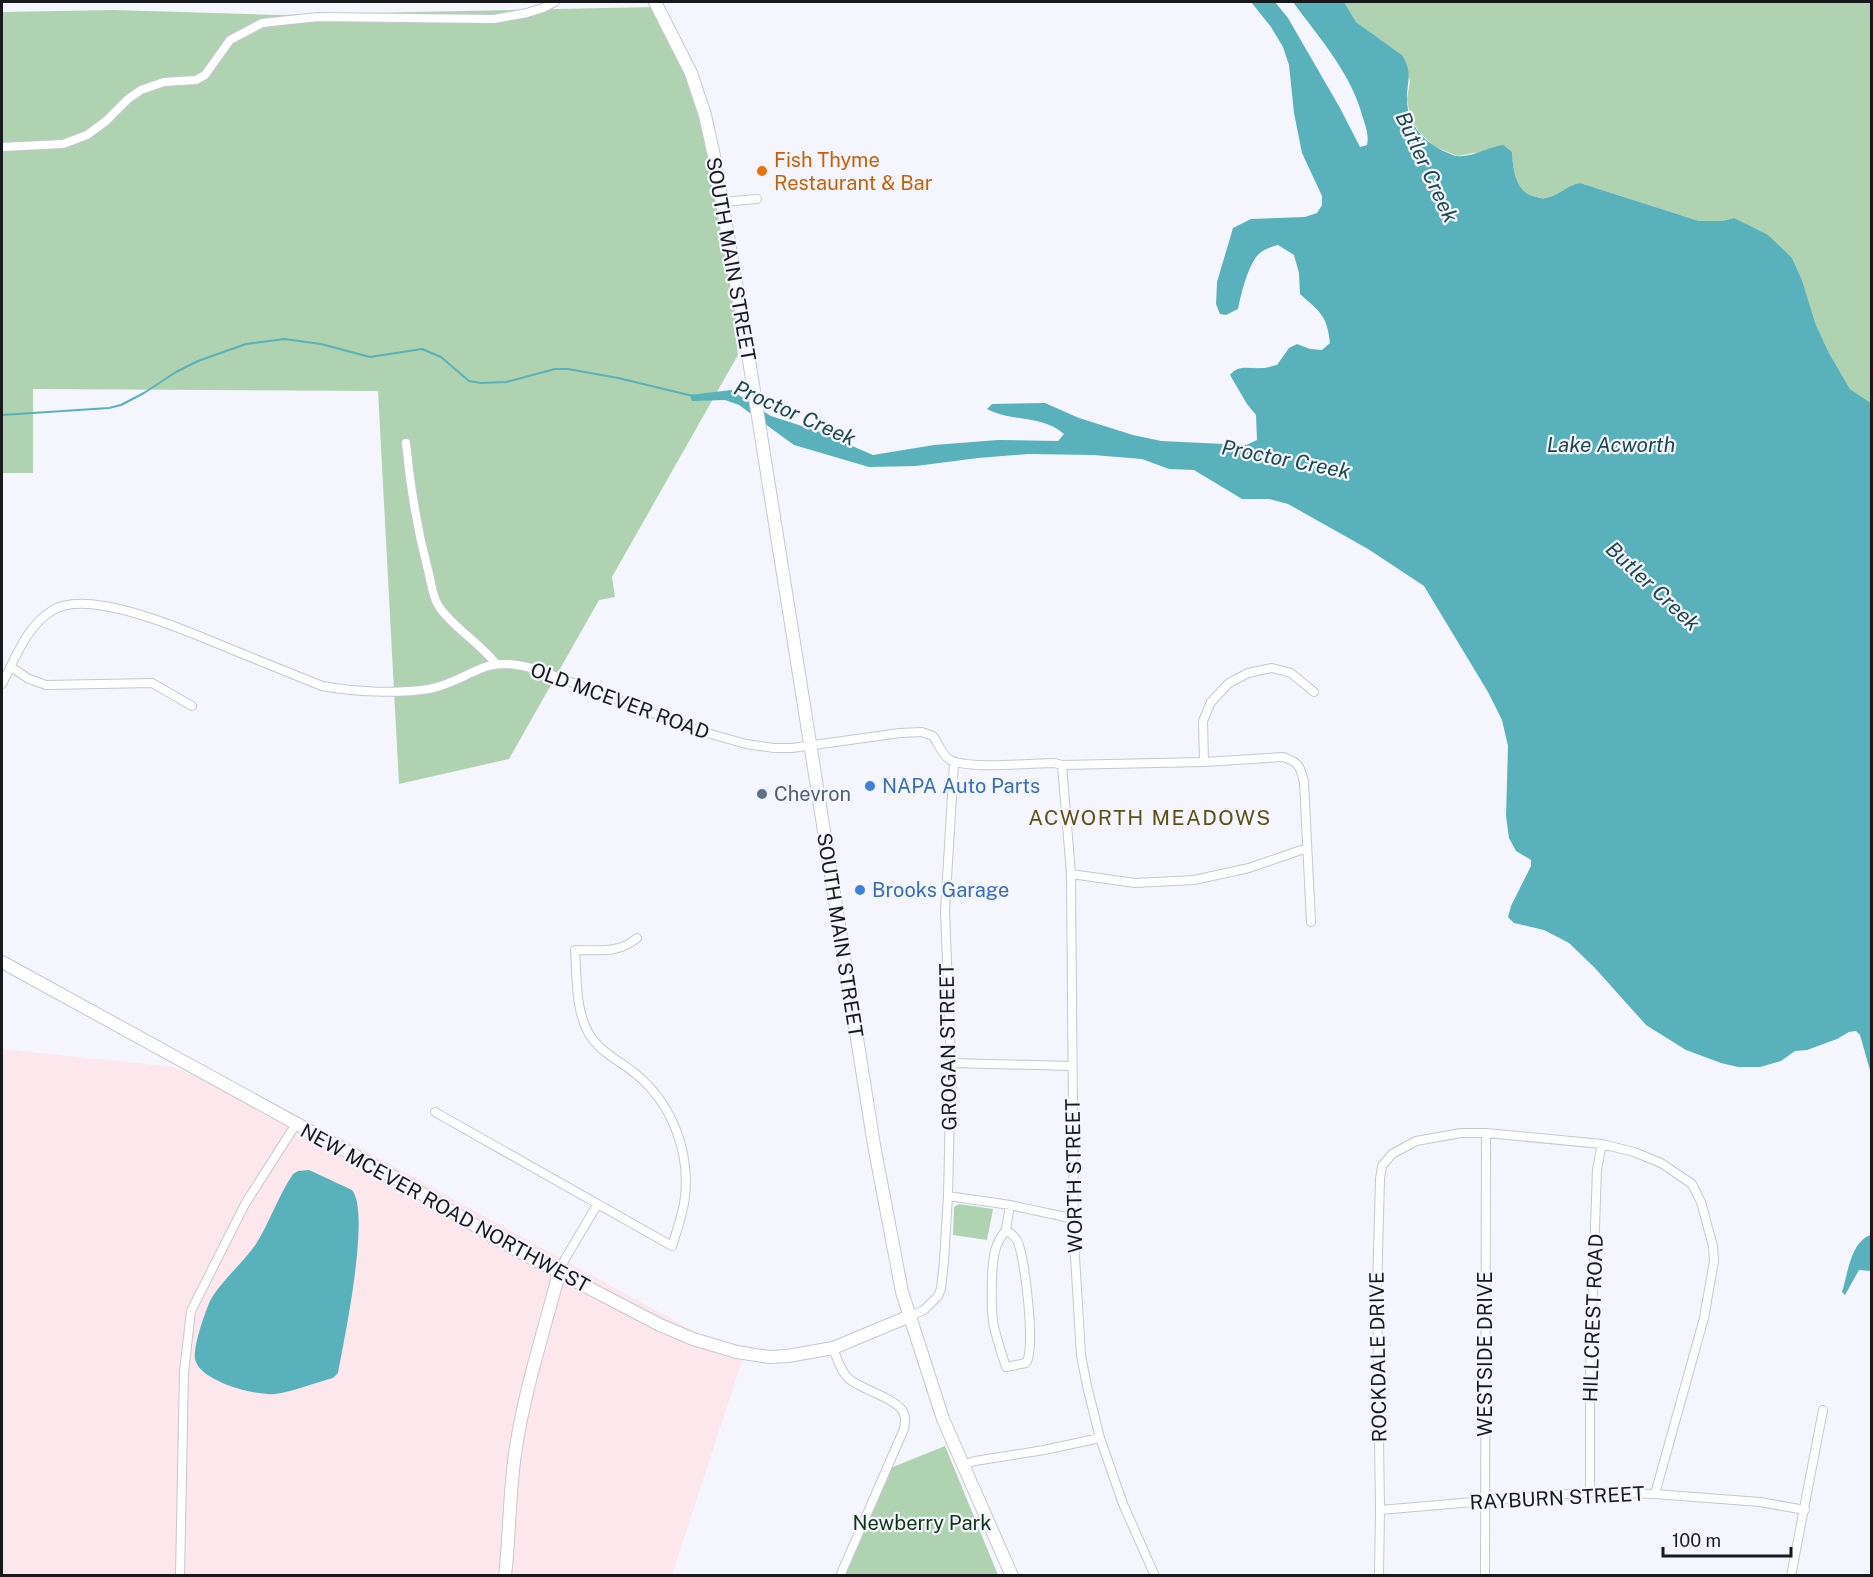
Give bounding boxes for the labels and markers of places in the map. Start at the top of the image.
place label: Fish Thyme Restaurant & Bar [774,148,933,195]
marker: Fish Thyme Restaurant & Bar [755,164,769,178]
place label: NAPA Auto Parts [882,774,1040,798]
marker: NAPA Auto Parts [863,779,877,793]
place label: Chevron [774,782,851,806]
marker: Chevron [755,787,769,801]
place label: Brooks Garage [872,878,1009,902]
marker: Brooks Garage [853,883,867,897]

